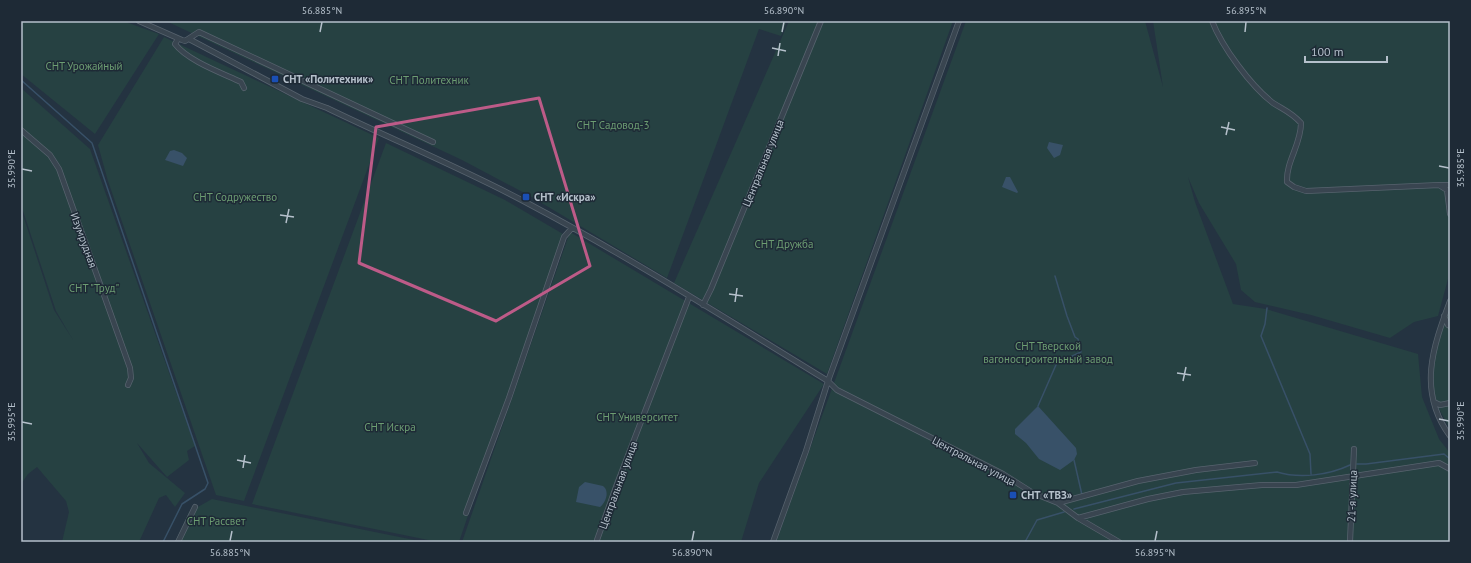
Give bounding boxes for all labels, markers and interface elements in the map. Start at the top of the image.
text: 56.885°N [302,4,342,17]
text: 56.890°N [764,4,804,17]
text: 56.895°N [1226,4,1266,17]
scale bar [1305,38,1387,64]
text: 100 m [1311,44,1344,59]
park label: СНТ Урожайный [45,59,123,73]
place label: СНТ «Политехник» [283,72,374,86]
park label: СНТ Политехник [389,73,469,87]
marker: СНТ «Политехник» [270,74,280,84]
street label: Центральная улица [739,117,787,209]
park label: СНТ Садовод-3 [576,118,650,132]
text: 35.985°E [1454,149,1467,188]
text: 35.990°E [5,150,18,189]
park label: СНТ Содружество [193,190,277,204]
place label: СНТ «Искра» [534,190,596,204]
marker: СНТ «Искра» [521,192,531,202]
street label: Изумрудная [68,210,100,270]
park label: СНТ Дружба [755,237,813,251]
park label: СНТ "Труд" [69,281,120,295]
park label: СНТ Тверской вагоностроительный завод [983,339,1113,366]
text: 35.990°E [1454,402,1467,441]
text: 35.995°E [5,403,18,442]
park label: СНТ Университет [596,410,678,424]
park label: СНТ Искра [364,420,416,434]
street label: Центральная улица [930,433,1018,489]
street label: Центральная улица [596,439,640,531]
street label: 21-я улица [1344,470,1360,522]
place label: СНТ «ТВЗ» [1021,488,1073,502]
marker: СНТ «ТВЗ» [1008,490,1018,500]
park label: СНТ Рассвет [187,514,246,528]
text: 56.885°N [210,546,250,559]
text: 56.890°N [672,546,712,559]
text: 56.895°N [1135,546,1175,559]

